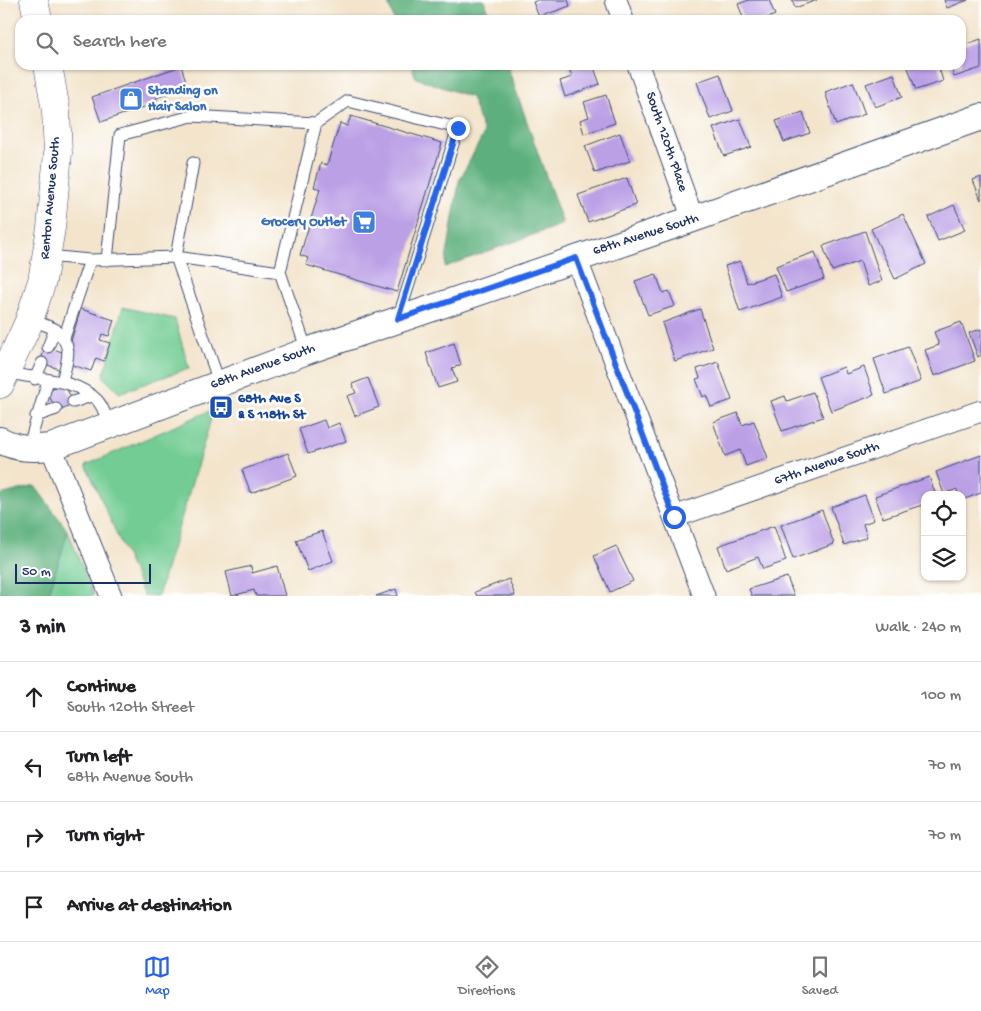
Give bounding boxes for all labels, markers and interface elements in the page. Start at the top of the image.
search box [15,15,966,70]
icon: search [33,29,61,57]
text: Search here [73,31,167,54]
place label: Standing on Hair Salon [148,83,218,116]
shop icon: Standing on Hair Salon [118,86,144,112]
street label: South 120th Place [641,90,691,195]
route end [447,117,470,140]
street label: Renton Avenue South [37,135,65,260]
supermarket icon: Grocery Outlet [351,209,377,235]
street label: 68th Avenue South [591,210,702,260]
place label: Grocery Outlet [261,214,347,231]
street label: 68th Avenue South [208,340,318,394]
place label: 68th Ave S & S 118th St [238,391,307,424]
bus stop icon: 68th Ave S & S 118th St [208,394,234,420]
street label: 67th Avenue South [772,438,882,490]
map controls [921,491,966,581]
button: locate [921,491,966,536]
route start [663,506,686,529]
button: layers [921,536,966,581]
scale bar [15,561,151,584]
text: 50 m [22,564,51,581]
text: 3 min [20,616,65,641]
text: Walk · 240 m [876,619,961,638]
text: Continue [67,676,136,699]
icon: ahead [20,683,48,711]
text: 100 m [921,687,961,706]
text: South 120th Street [67,699,194,718]
text: Turn left [67,746,131,769]
icon: left [20,753,48,781]
text: 70 m [928,757,961,776]
text: 68th Avenue South [67,769,193,788]
icon: right [20,823,48,851]
text: Turn right [67,825,143,848]
text: 70 m [928,827,961,846]
icon: arrive [20,893,48,921]
text: Arrive at destination [67,895,231,918]
tab: Map [143,953,171,1000]
tab: Directions [458,953,515,1000]
tab: Saved [802,953,838,1000]

